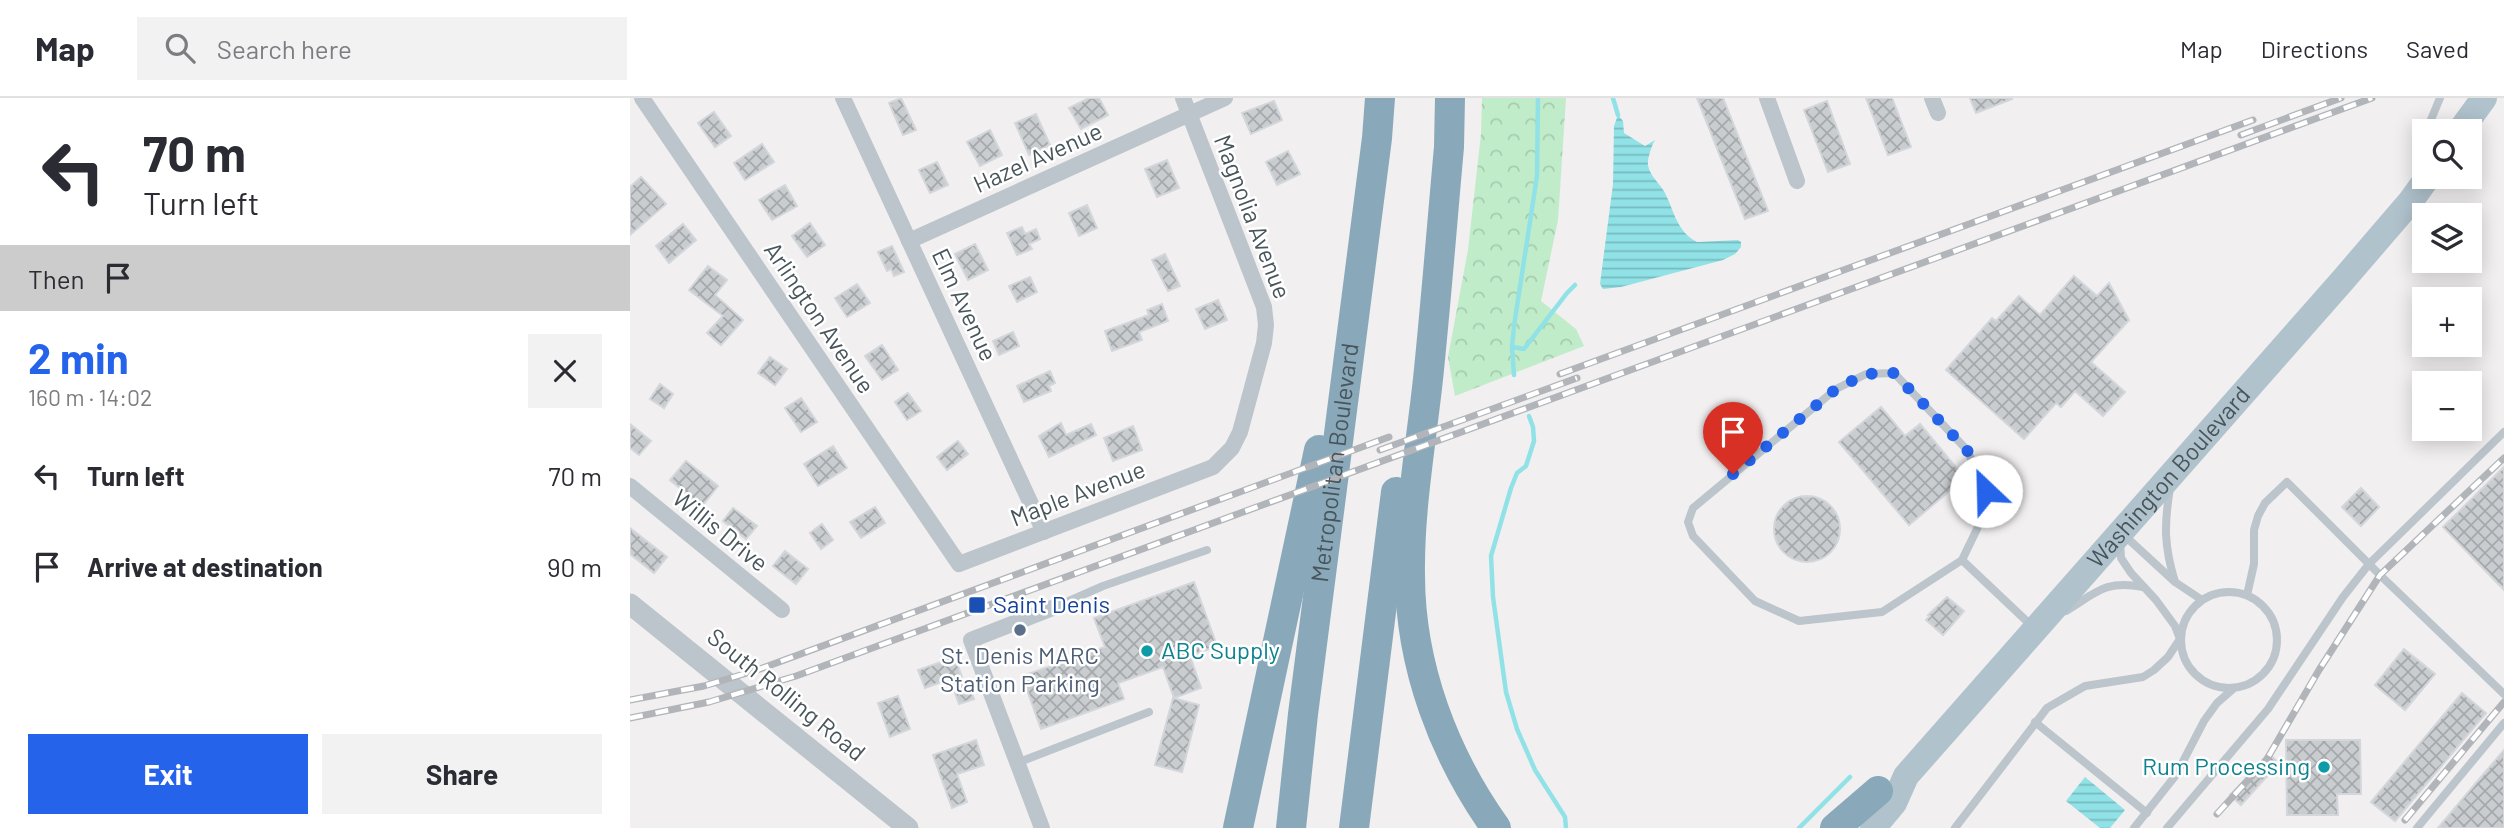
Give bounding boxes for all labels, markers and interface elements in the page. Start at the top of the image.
search box [137,17,627,80]
text: Map [35,28,95,68]
icon: search [161,29,199,67]
text: Search here [217,33,352,64]
text: Map [2180,34,2223,63]
text: Directions [2261,34,2368,63]
text: Saved [2406,34,2469,63]
street label: Hazel Avenue [968,115,1106,198]
map controls [2412,119,2482,441]
button: search [2412,119,2482,189]
text: 70 m [143,123,246,182]
icon: left [28,126,119,217]
street label: Magnolia Avenue [1209,130,1298,302]
text: Turn left [143,183,260,221]
button: layers [2412,203,2482,273]
street label: Arlington Avenue [759,236,882,398]
street label: Elm Avenue [927,243,1004,365]
icon: arrive [99,259,137,297]
text: Then [28,263,85,294]
button: + [2412,287,2482,357]
text: 2 min [28,332,129,382]
button: close [528,334,602,408]
street label: Metropolitan Boulevard [1304,341,1364,584]
button: − [2412,371,2482,441]
street label: Washington Boulevard [2080,380,2255,573]
text: 160 m · 14:02 [28,383,152,411]
pin [1703,402,1763,474]
icon: arrive [1714,413,1752,451]
street label: Maple Avenue [1006,454,1149,532]
position arrow [1949,454,2023,528]
icon: left [28,457,66,495]
text: Turn left [87,460,185,491]
text: 70 m [548,460,602,491]
street label: Willis Drive [667,483,774,577]
icon: arrive [28,548,66,586]
text: Arrive at destination [87,551,323,582]
text: 90 m [547,551,602,582]
place label: Saint Denis [993,589,1110,618]
marker: Saint Denis [967,595,987,615]
street label: South Rolling Road [702,621,872,766]
marker: St. Denis MARC Station Parking [1012,622,1028,638]
place label: ABC Supply [1161,635,1280,664]
place label: St. Denis MARC Station Parking [940,640,1100,697]
marker: ABC Supply [1139,643,1155,659]
button: Exit [28,734,308,814]
button: Share [322,734,602,814]
place label: Rum Processing [2142,751,2310,780]
marker: Rum Processing [2316,759,2332,775]

